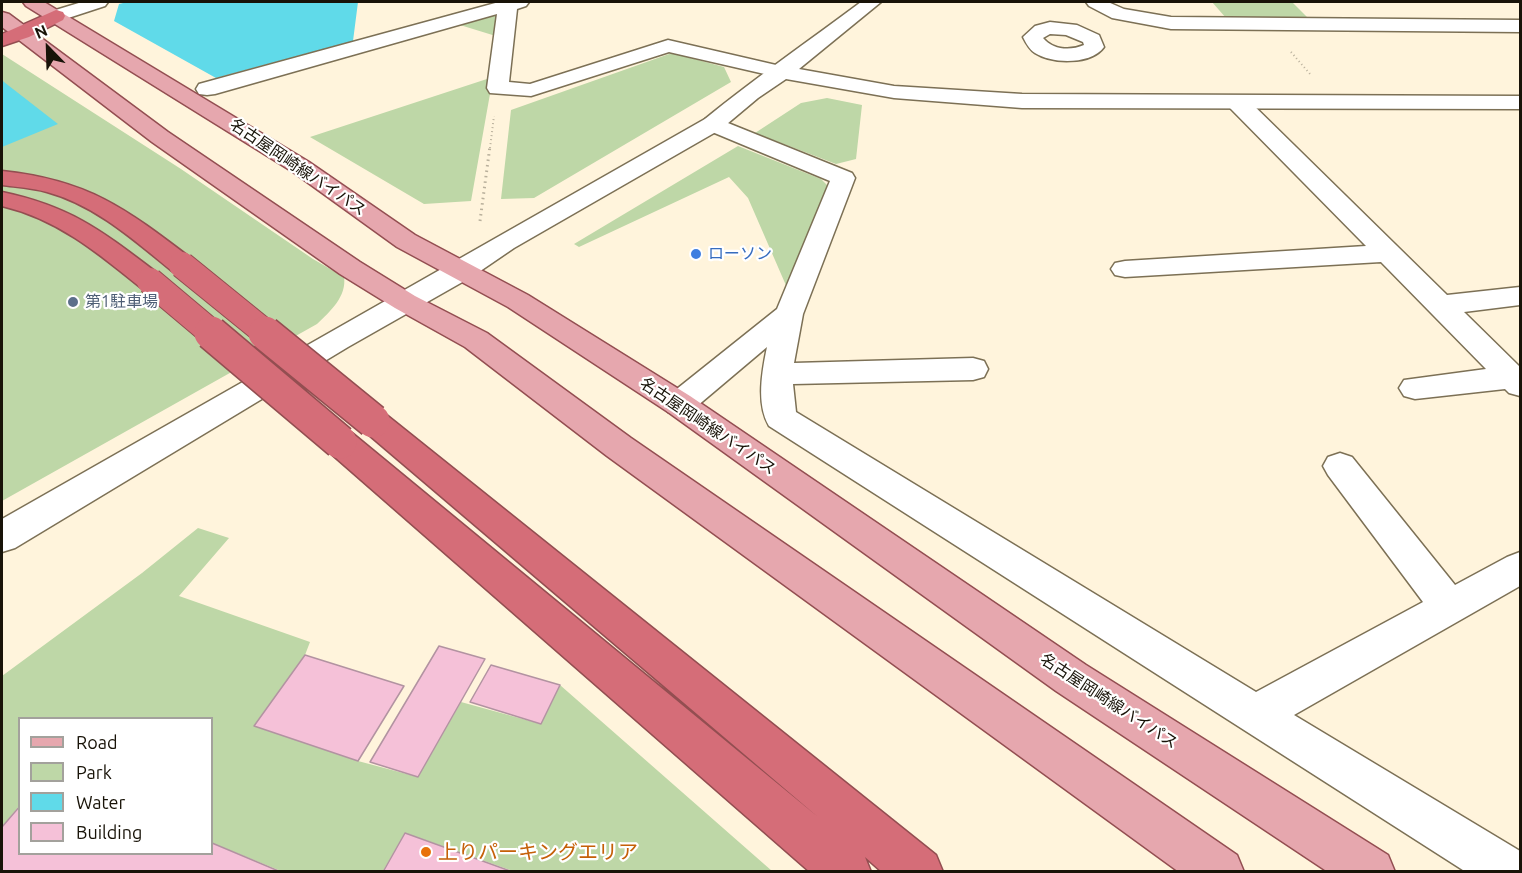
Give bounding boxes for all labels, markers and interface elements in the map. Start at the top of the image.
north arrow [18,18,78,78]
text: N [32,21,50,42]
street label: 名古屋岡崎線バイパス [226,114,370,220]
place label: ローソン [708,244,772,264]
marker: ローソン [689,247,703,261]
place label: 第1駐車場 [85,292,158,312]
marker: 第1駐車場 [66,295,80,309]
street label: 名古屋岡崎線バイパス [636,373,780,479]
street label: 名古屋岡崎線バイパス [1037,649,1181,753]
legend [18,717,213,855]
text: Road [76,732,118,752]
text: Park [76,762,112,782]
text: Water [76,792,125,812]
text: Building [76,822,142,842]
place label: 上りパーキングエリア [438,840,638,864]
marker: 上りパーキングエリア [419,845,433,859]

